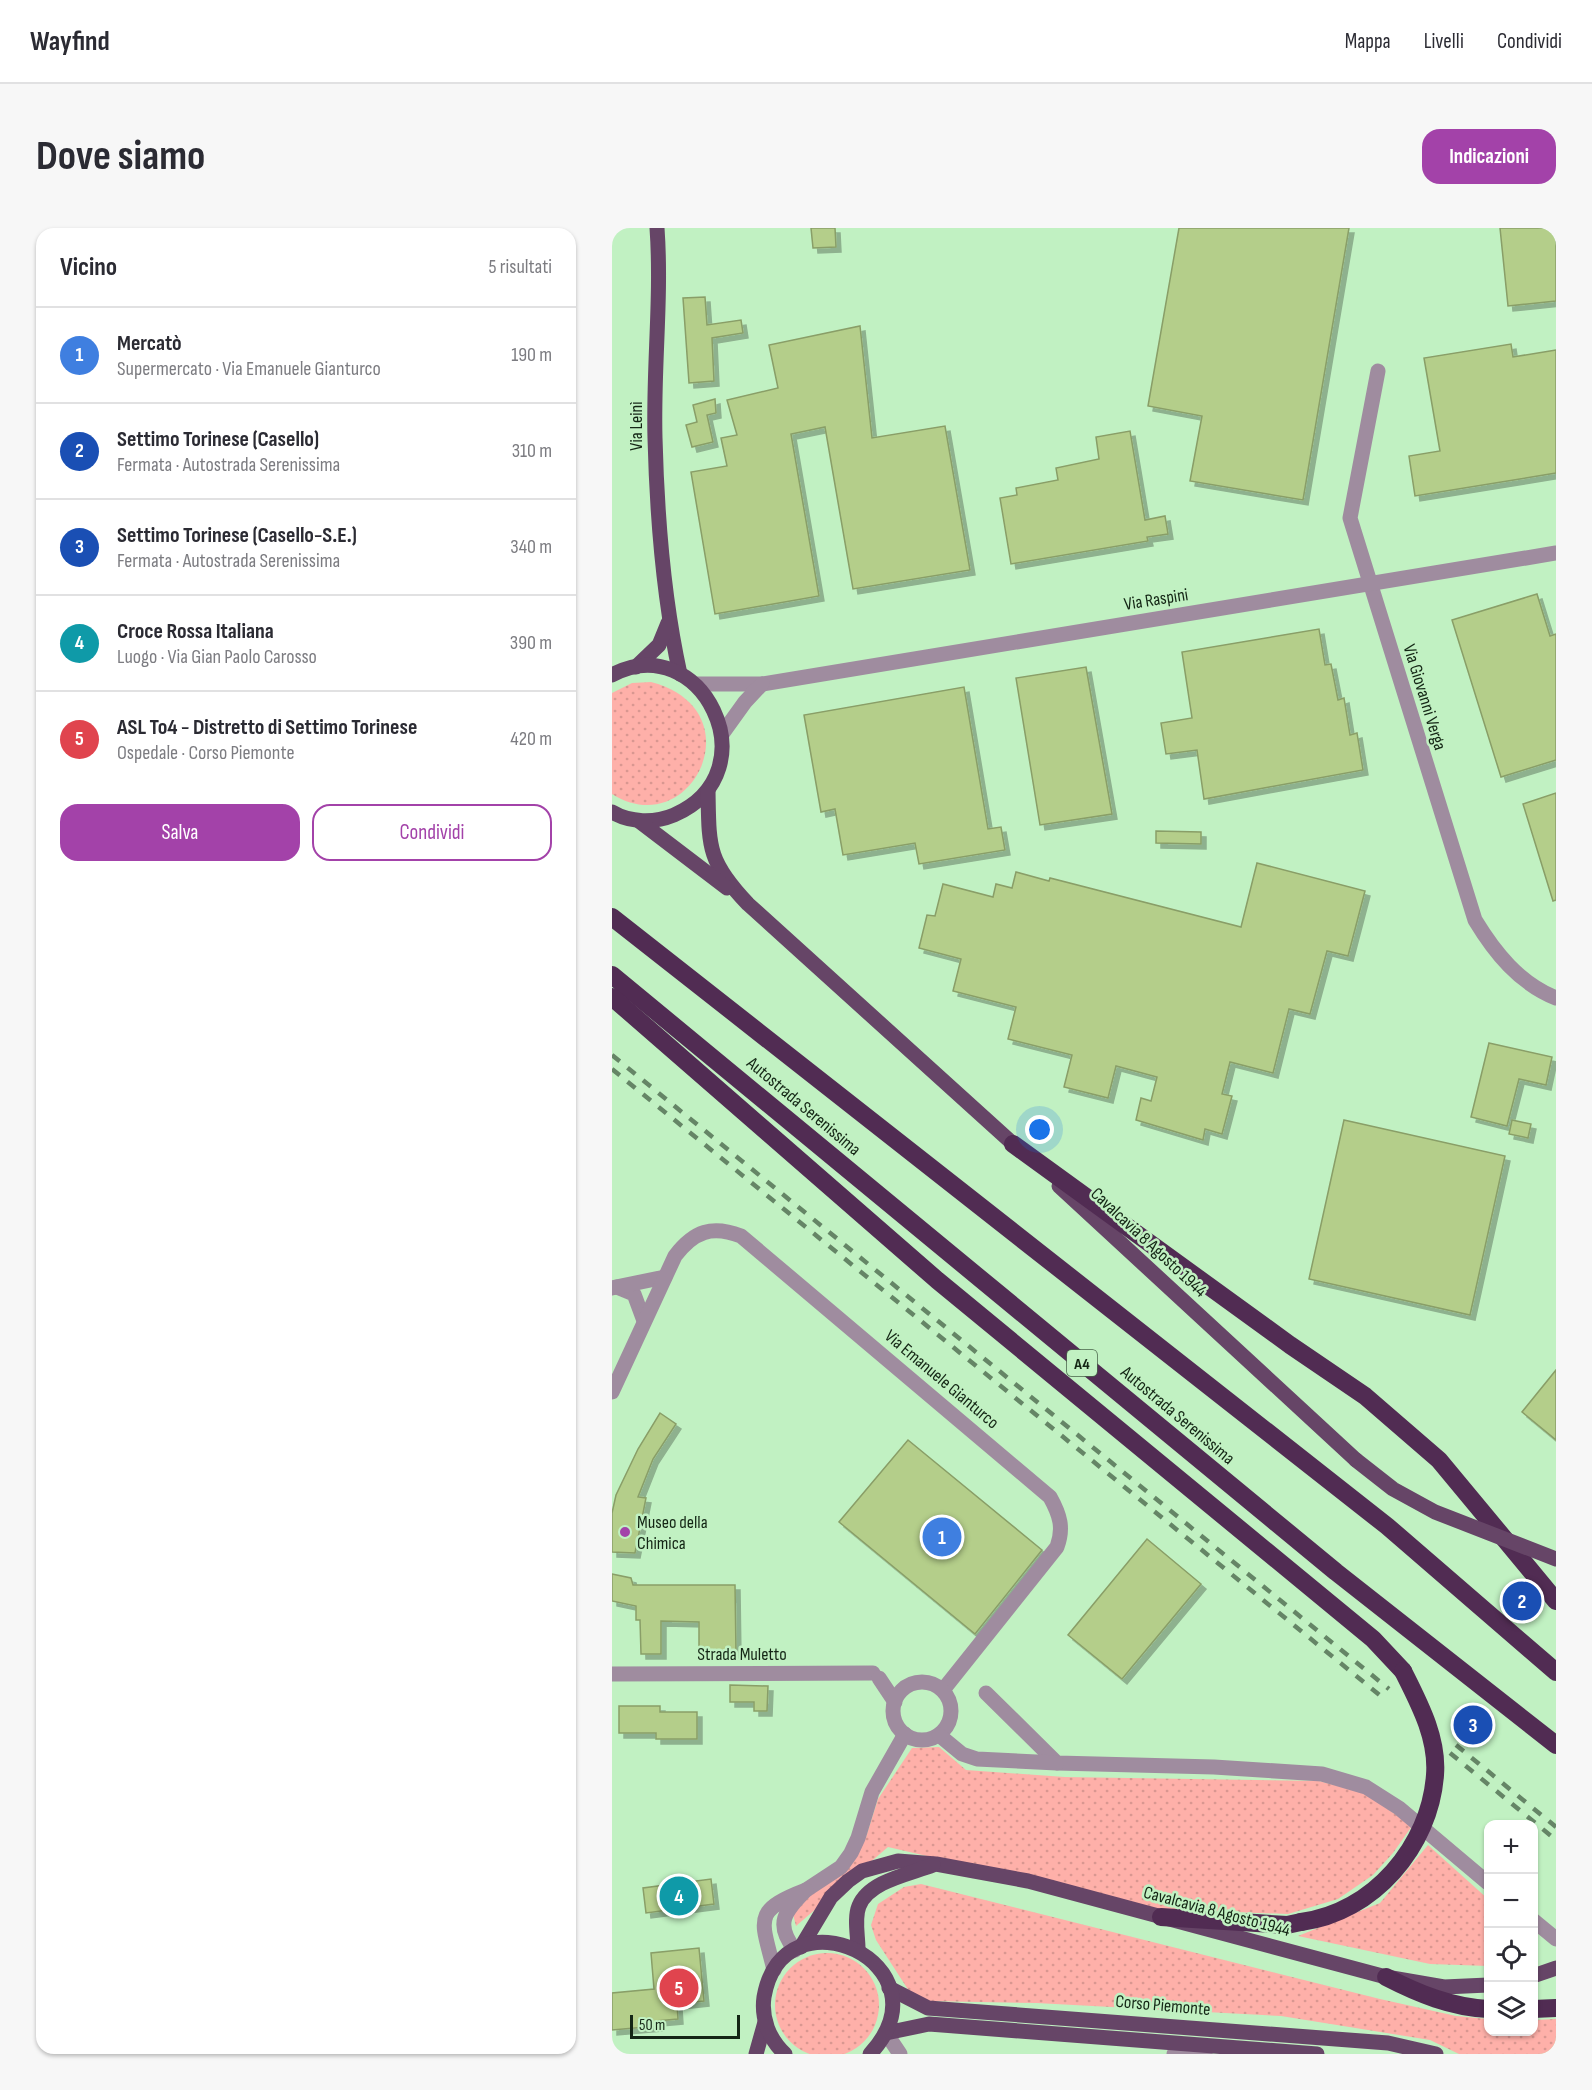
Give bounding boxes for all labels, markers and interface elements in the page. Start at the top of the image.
text: Wayfind [30,25,110,58]
text: Mappa [1345,29,1391,54]
text: Livelli [1424,29,1464,54]
text: Condividi [1497,29,1562,54]
button: Indicazioni [1422,129,1556,184]
text: Dove siamo [36,131,205,182]
text: Vicino [60,252,117,283]
text: 5 risultati [489,255,552,279]
text: Mercatò [117,330,182,357]
text: 1 [76,343,83,367]
text: 190 m [511,343,552,367]
text: Supermercato · Via Emanuele Gianturco [117,357,381,381]
street label: Via Leinì [626,401,647,451]
text: Settimo Torinese (Casello) [117,426,319,453]
text: 2 [75,439,84,463]
text: 310 m [512,439,552,463]
text: Fermata · Autostrada Serenissima [117,453,340,477]
text: Settimo Torinese (Casello-S.E.) [117,522,357,549]
text: 3 [75,535,84,559]
text: 340 m [510,535,552,559]
text: Fermata · Autostrada Serenissima [117,549,340,573]
street label: Via Raspini [1123,584,1190,615]
text: Croce Rossa Italiana [117,618,274,645]
text: 4 [75,631,84,655]
text: 390 m [510,631,552,655]
street label: Via Giovanni Verga [1398,642,1451,753]
text: Luogo · Via Gian Paolo Carosso [117,645,317,669]
text: ASL To4 - Distretto di Settimo Torinese [117,714,417,741]
text: 5 [75,727,84,751]
text: 420 m [510,727,552,751]
text: Ospedale · Corso Piemonte [117,741,294,765]
button: Salva [60,804,300,861]
button: Condividi [312,804,552,861]
street label: Autostrada Serenissima [742,1052,865,1160]
your location [1025,1115,1054,1144]
street label: Cavalcavia 8 Agosto 1944 [1086,1183,1211,1302]
street label: Via Emanuele Gianturco [880,1325,1003,1433]
road number: A4 [1067,1350,1097,1376]
street label: Autostrada Serenissima [1116,1361,1239,1469]
place label: Museo della Chimica [637,1512,708,1554]
pin: 1 [922,1514,962,1560]
marker: Museo della Chimica [618,1525,632,1539]
pin: 2 [1502,1578,1542,1624]
street label: Strada Muletto [697,1644,787,1665]
pin: 3 [1454,1702,1492,1748]
map controls [1484,1820,1538,2036]
button: + [1484,1820,1538,1874]
pin: 4 [660,1874,698,1918]
button: − [1484,1874,1538,1928]
street label: Cavalcavia 8 Agosto 1944 [1141,1882,1293,1941]
button: locate [1484,1928,1538,1982]
pin: 5 [660,1966,698,2010]
button: layers [1484,1982,1538,2036]
street label: Corso Piemonte [1115,1991,1211,2020]
scale bar [630,2012,740,2040]
text: 50 m [639,2016,665,2035]

